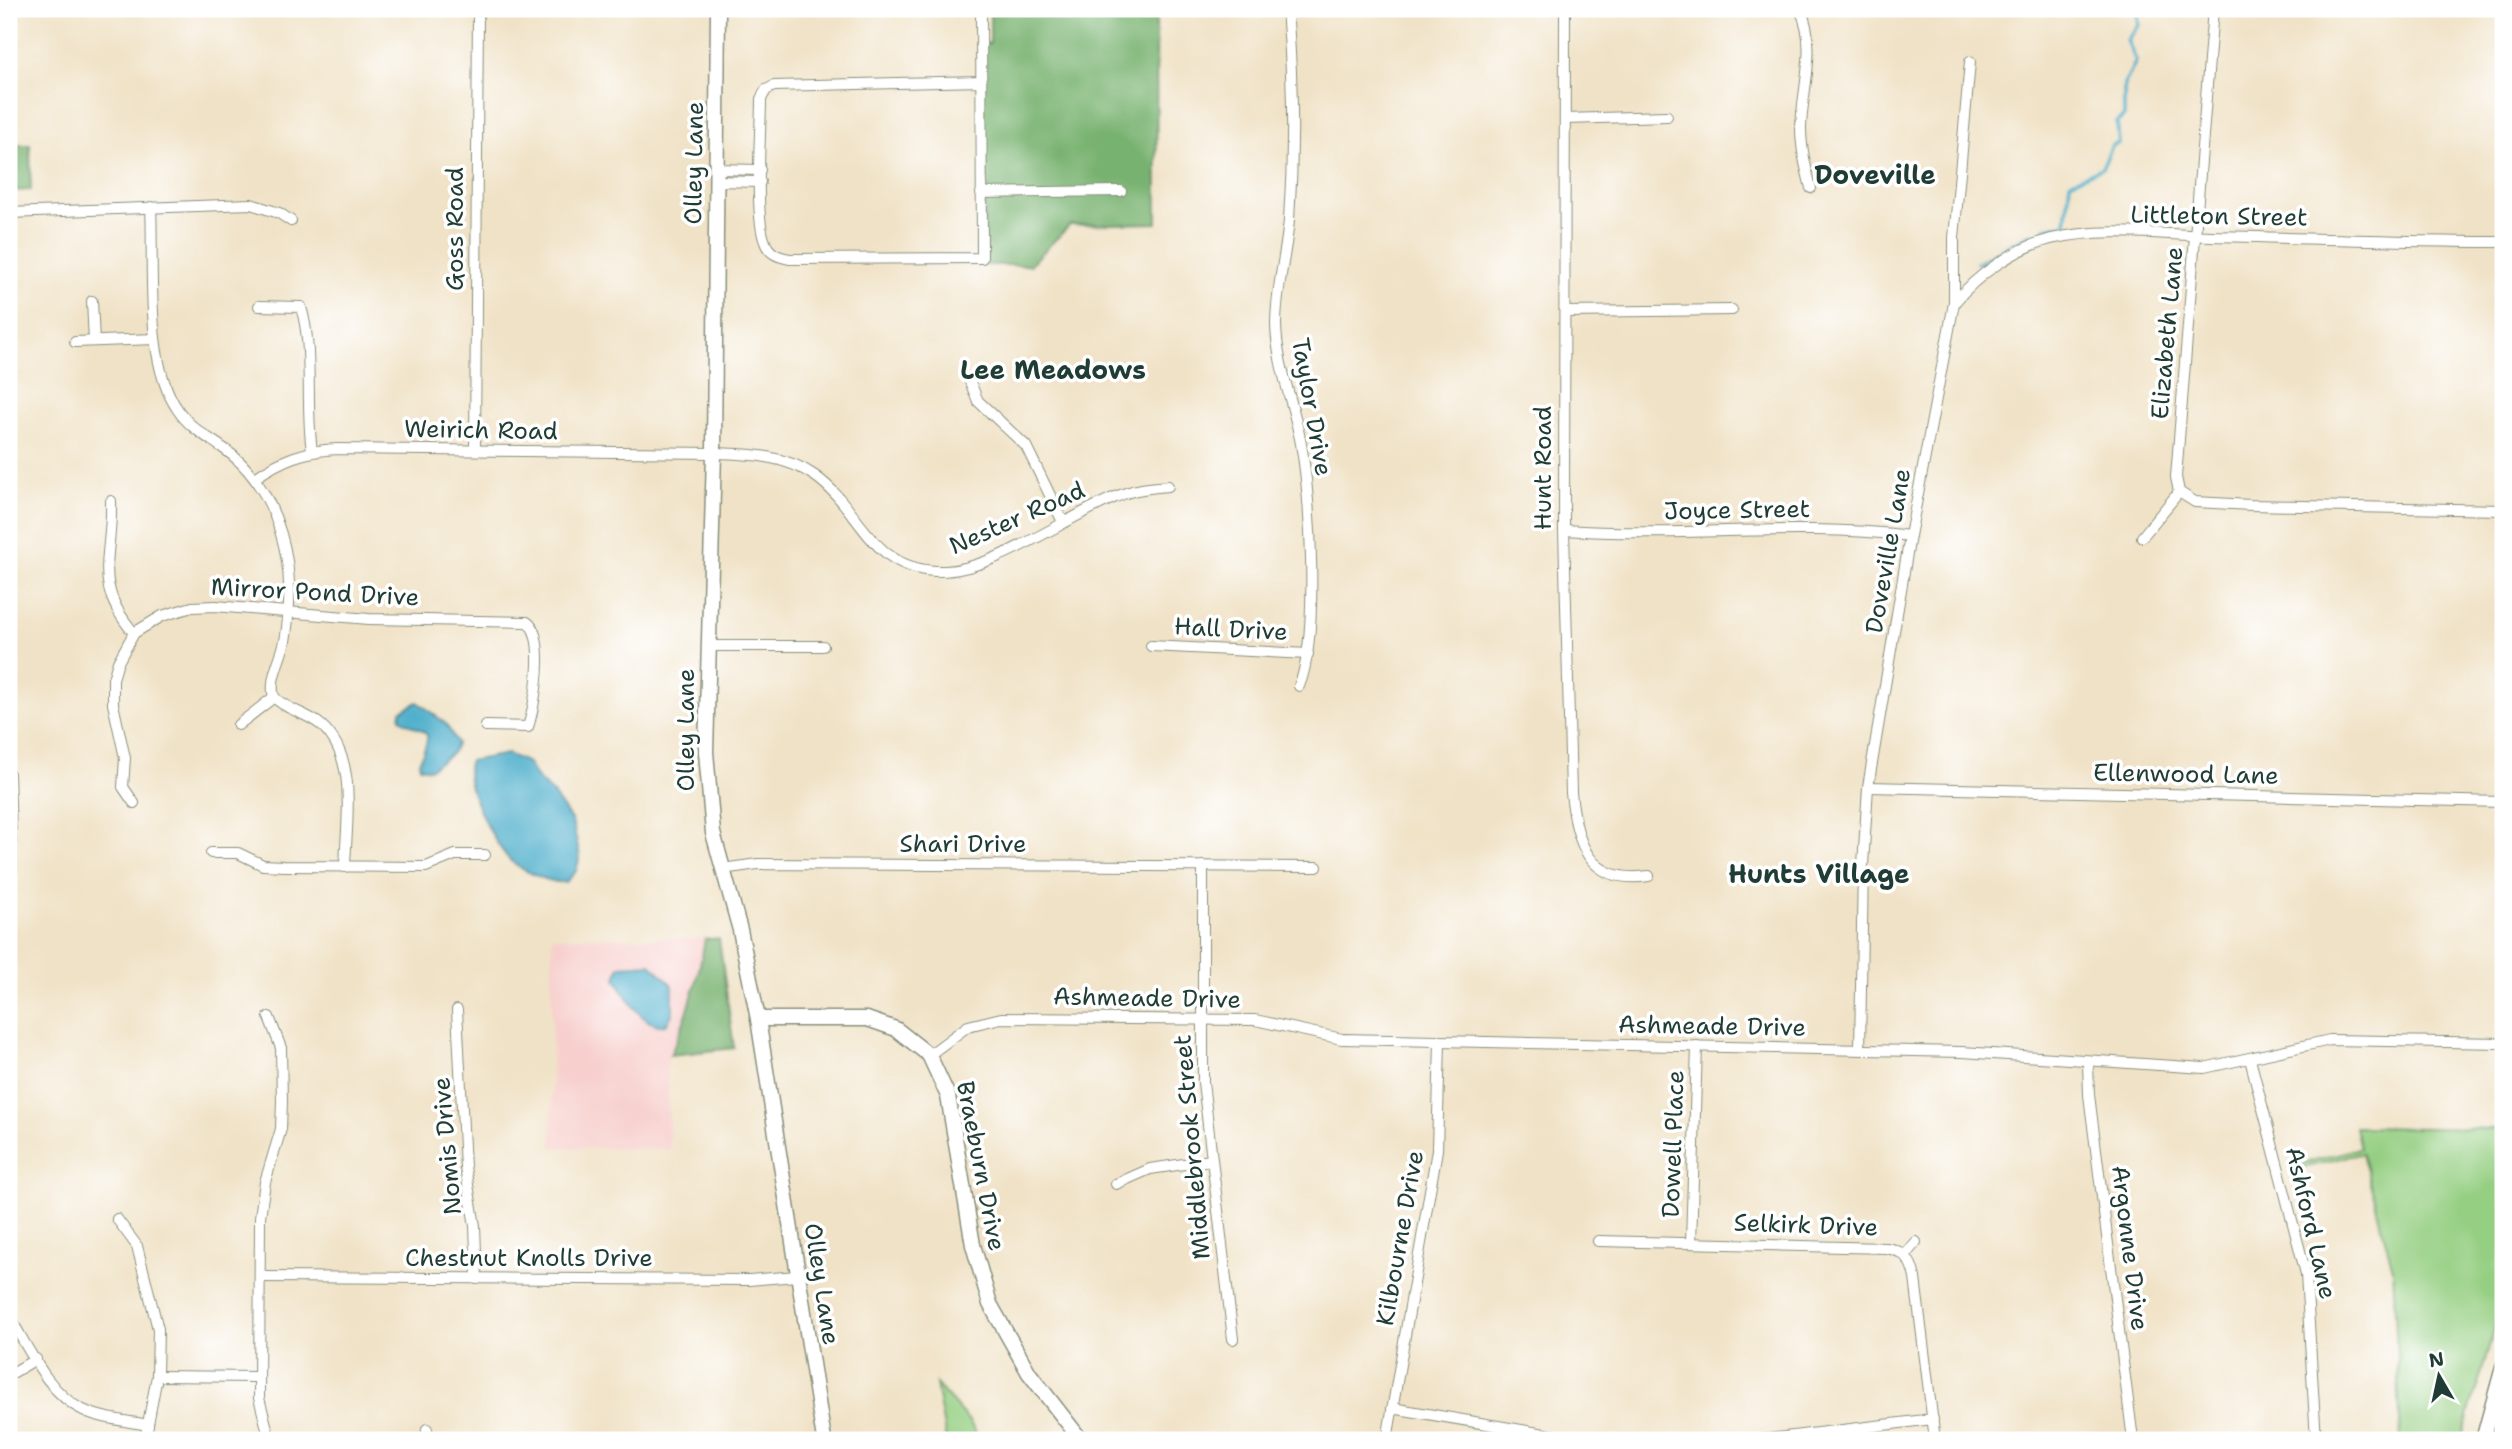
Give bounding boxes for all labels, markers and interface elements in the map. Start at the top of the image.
street label: Olley Lane [677,101,711,225]
district label: Doveville [1814,157,1936,192]
street label: Goss Road [439,167,471,291]
street label: Littleton Street [2130,198,2308,234]
street label: Elizabeth Lane [2144,245,2190,421]
street label: Taylor Drive [1284,335,1340,479]
district label: Lee Meadows [960,352,1146,387]
street label: Hunt Road [1527,406,1559,530]
street label: Weirich Road [404,413,558,447]
street label: Doveville Lane [1858,466,1918,636]
street label: Nester Road [944,474,1090,562]
street label: Joyce Street [1664,493,1810,527]
street label: Mirror Pond Drive [210,571,420,613]
street label: Hall Drive [1173,610,1289,648]
street label: Olley Lane [670,668,702,792]
street label: Ellenwood Lane [2093,756,2279,792]
street label: Shari Drive [900,828,1026,860]
district label: Hunts Village [1728,856,1910,891]
street label: Ashmeade Drive [1053,980,1241,1016]
street label: Ashmeade Drive [1618,1008,1806,1044]
street label: Middlebrook Street [1166,1033,1218,1261]
street label: Dowell Place [1654,1070,1692,1218]
street label: Nomis Drive [425,1076,469,1216]
street label: Braeburn Drive [949,1078,1013,1254]
street label: Ashford Lane [2278,1144,2344,1302]
street label: Kilbourne Drive [1369,1148,1431,1328]
street label: Argonne Drive [2104,1163,2156,1333]
street label: Selkirk Drive [1733,1206,1879,1244]
street label: Olley Lane [797,1221,847,1347]
street label: Chestnut Knolls Drive [405,1242,653,1274]
north arrow [2404,1340,2474,1410]
text: N [2427,1346,2446,1373]

